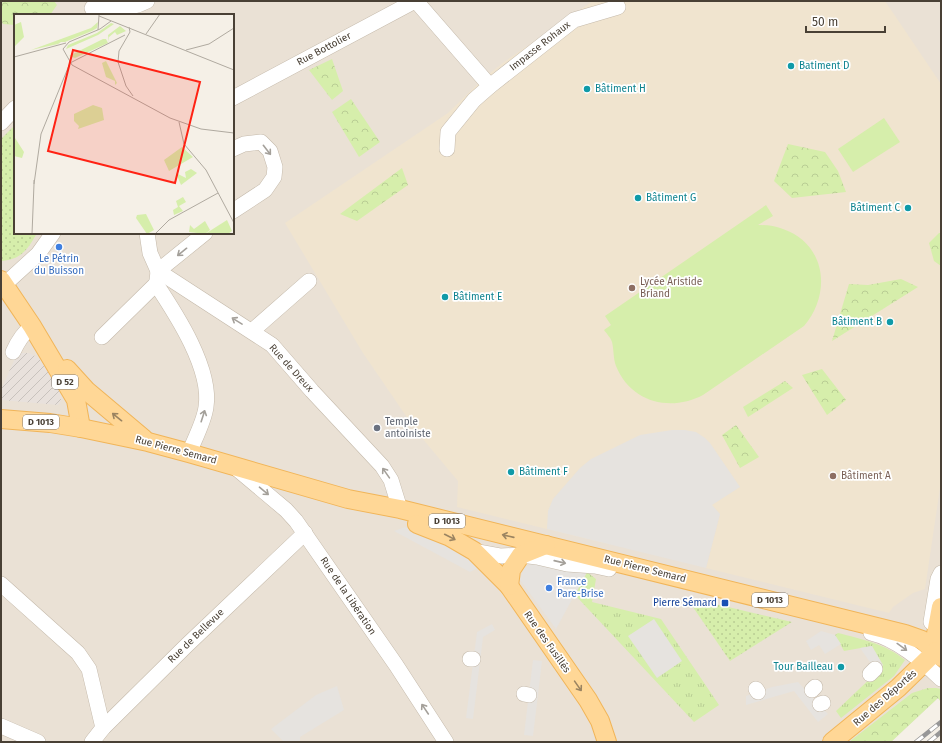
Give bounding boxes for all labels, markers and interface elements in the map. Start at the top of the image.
scale bar [806,8,885,34]
inset map [14,14,234,234]
text: 50 m [812,15,838,29]
street label: Impasse Rohaux [507,18,573,73]
street label: Rue Bottolier [295,30,353,68]
place label: Batiment D [799,60,850,72]
marker: Batiment D [786,61,796,71]
place label: Bâtiment H [595,83,646,95]
marker: Bâtiment H [582,84,592,94]
one-way arrow [263,144,271,155]
place label: Bâtiment G [646,192,696,204]
marker: Bâtiment G [633,193,643,203]
place label: Bâtiment C [850,202,900,214]
marker: Bâtiment C [903,203,913,213]
marker: Le Pétrin du Buisson [54,242,64,252]
one-way arrow [176,248,187,256]
place label: Le Pétrin du Buisson [34,253,84,277]
place label: Lycée Aristide Briand [640,276,702,300]
marker: Lycée Aristide Briand [627,283,637,293]
place label: Bâtiment E [453,291,502,303]
marker: Bâtiment E [440,292,450,302]
place label: Bâtiment B [832,316,882,328]
one-way arrow [232,317,243,325]
marker: Bâtiment B [885,317,895,327]
street label: Rue de Dreux [266,342,316,394]
road number: D 52 [52,375,78,389]
one-way arrow [200,411,208,423]
one-way arrow [112,413,123,422]
road number: D 1013 [23,415,59,429]
place label: Temple antoiniste [385,416,431,440]
marker: Temple antoiniste [372,423,382,433]
street label: Rue Pierre Semard [134,433,218,467]
place label: Bâtiment F [519,466,568,478]
marker: Bâtiment F [506,467,516,477]
one-way arrow [382,468,390,479]
place label: Bâtiment A [841,470,891,482]
marker: Bâtiment A [828,471,838,481]
one-way arrow [258,486,269,495]
road number: D 1013 [429,514,465,528]
one-way arrow [502,531,515,539]
one-way arrow [444,534,456,542]
street label: Rue Pierre Semard [603,553,687,585]
street label: Rue de la Libération [317,555,379,637]
one-way arrow [553,559,566,567]
place label: France Pare-Brise [557,576,604,600]
marker: France Pare-Brise [544,583,554,593]
road number: D 1013 [752,593,788,607]
place label: Pierre Sémard [653,597,717,609]
marker: Pierre Sémard [720,598,730,608]
street label: Rue de Bellevue [166,606,226,666]
street label: Rue des Fusillés [521,609,573,675]
one-way arrow [896,643,907,651]
place label: Tour Bailleau [773,661,833,673]
marker: Tour Bailleau [836,662,846,672]
street label: Rue des Déportés [851,667,919,729]
one-way arrow [574,680,582,691]
one-way arrow [420,703,428,715]

